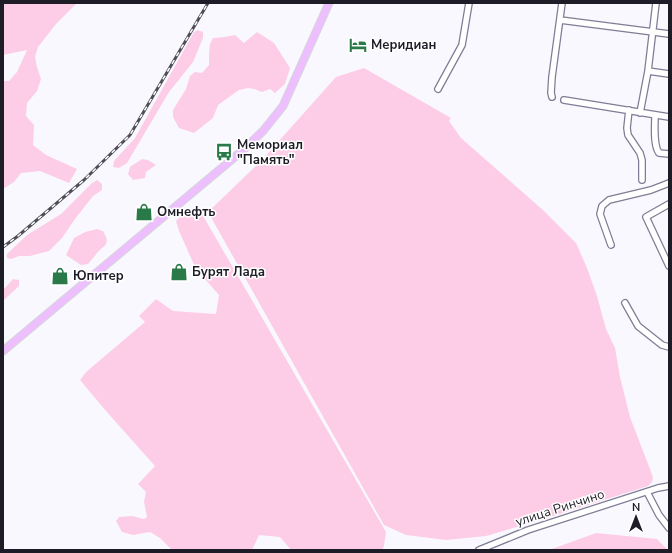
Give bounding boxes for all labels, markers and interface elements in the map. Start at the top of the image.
hotel icon: Меридиан [348,35,368,55]
place label: Меридиан [371,36,436,54]
place label: Мемориал "Память" [237,136,303,169]
bus stop icon: Мемориал "Память" [214,142,234,162]
shop icon: Омнефть [134,202,154,222]
place label: Омнефть [157,203,215,221]
shop icon: Бурят Лада [169,262,189,282]
place label: Бурят Лада [192,263,265,281]
shop icon: Юпитер [50,266,70,286]
place label: Юпитер [73,267,124,285]
street label: улица Ринчино [513,485,607,531]
north arrow [616,497,656,537]
text: N [632,500,640,515]

